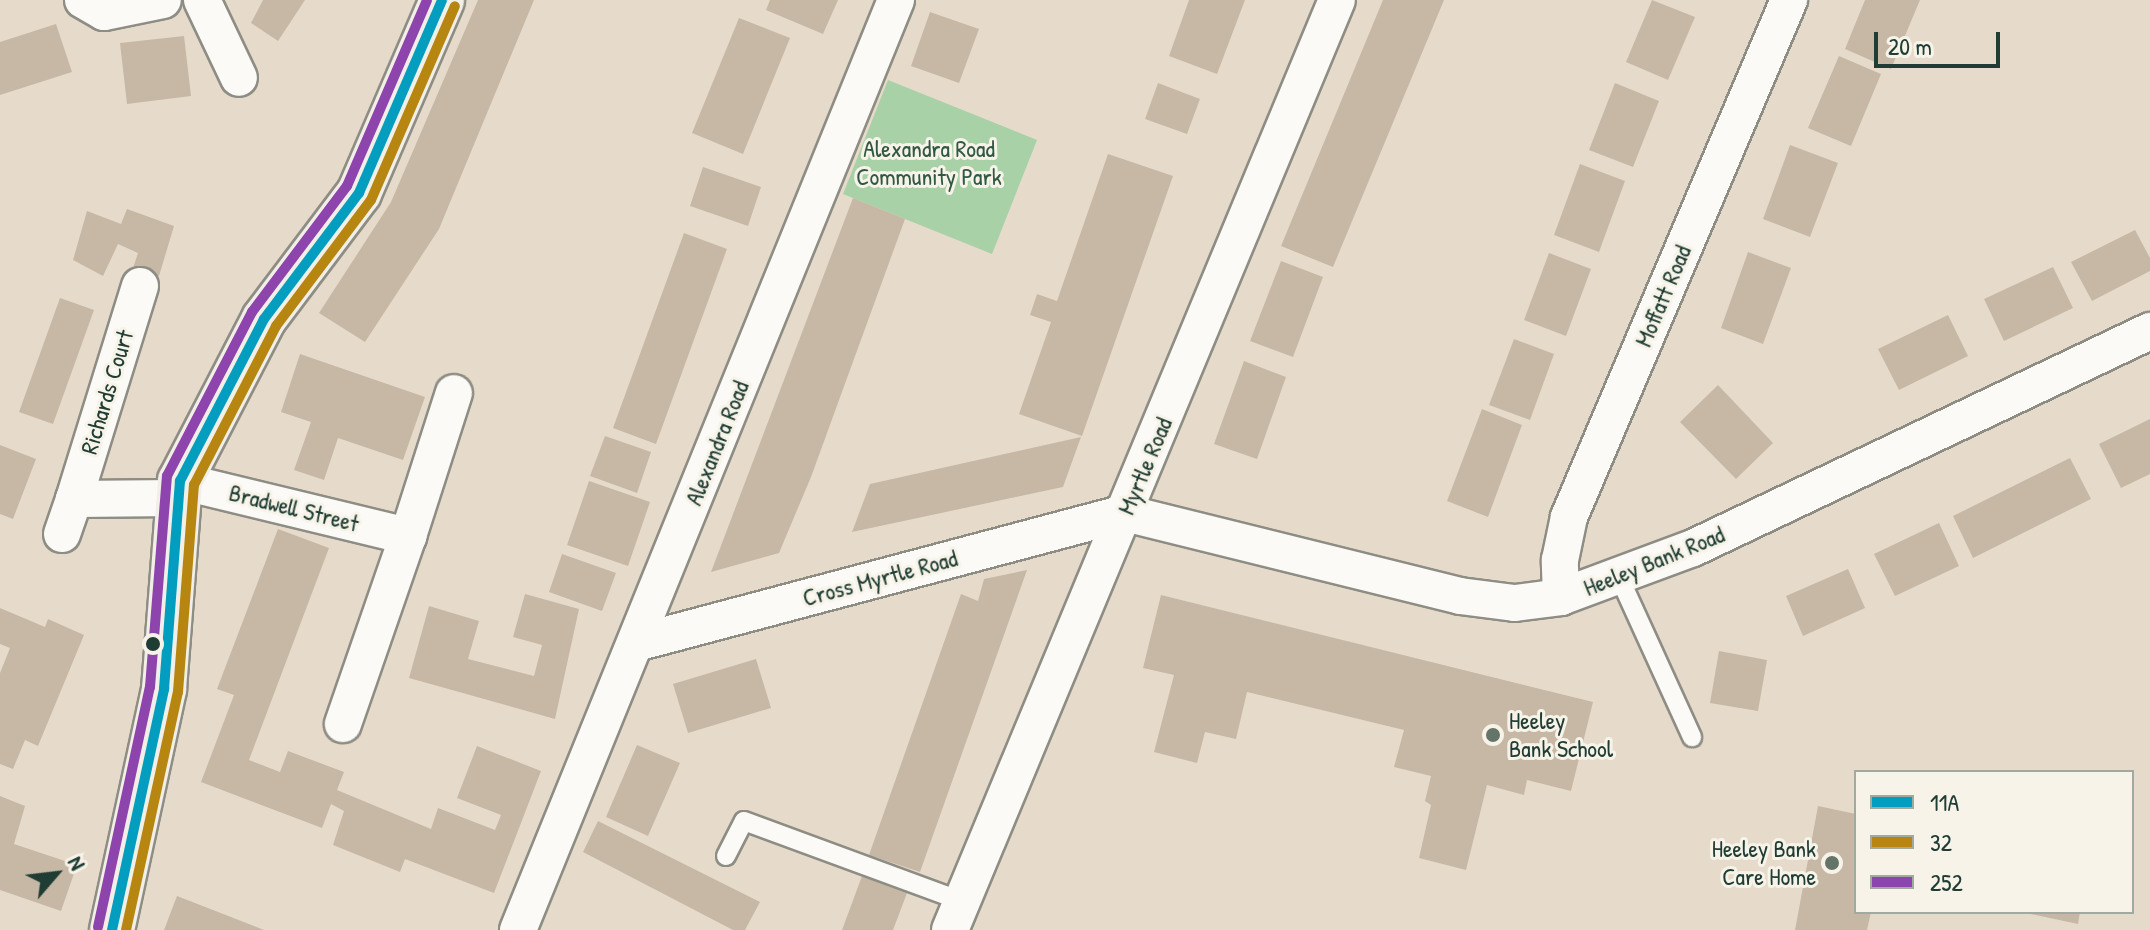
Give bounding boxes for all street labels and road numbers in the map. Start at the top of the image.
street label: Moffatt Road [1629,241,1697,351]
street label: Richards Court [74,326,140,458]
street label: Alexandra Road [679,377,755,509]
street label: Myrtle Road [1112,413,1178,519]
street label: Bradwell Street [226,478,362,538]
street label: Heeley Bank Road [1579,520,1729,602]
street label: Cross Myrtle Road [800,544,960,612]

